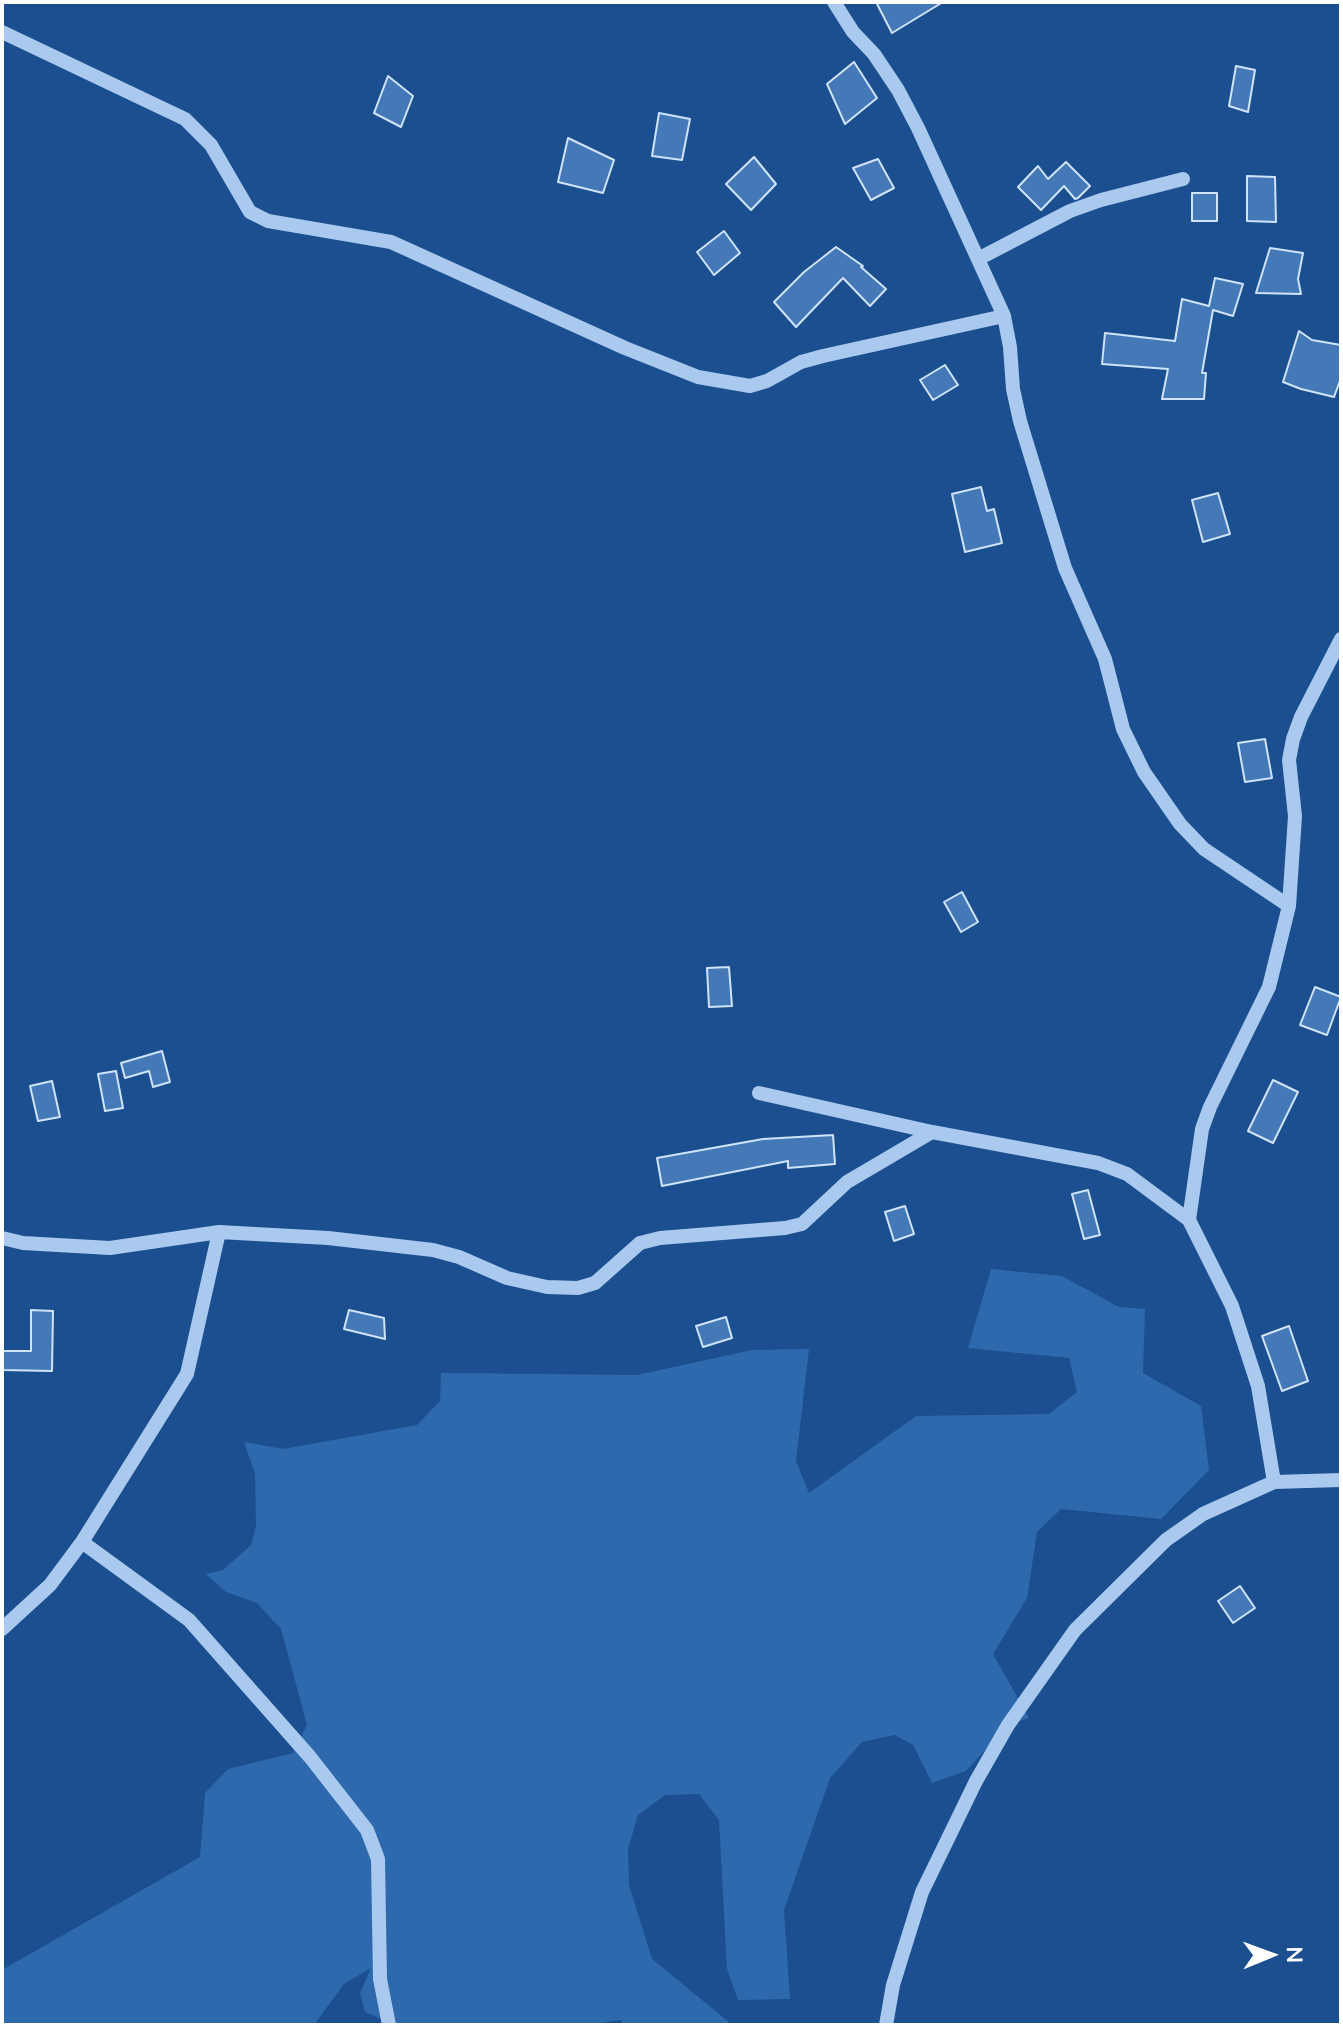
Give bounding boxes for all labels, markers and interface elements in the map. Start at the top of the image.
north arrow [1231,1915,1311,1995]
text: N [1281,1946,1309,1963]

